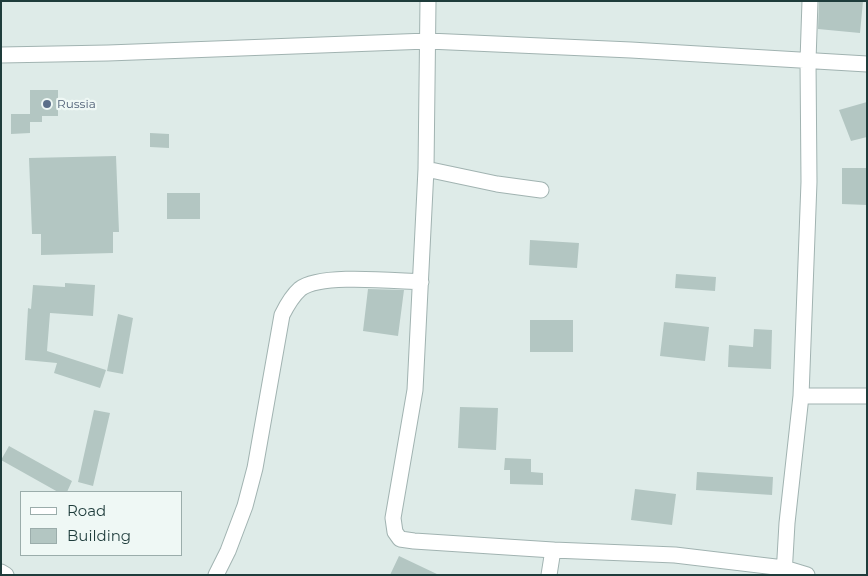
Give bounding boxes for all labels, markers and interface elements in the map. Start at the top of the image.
place label: Russia [57,97,96,111]
marker: Russia [41,98,53,110]
legend [20,491,182,556]
text: Road [67,501,106,520]
text: Building [67,526,131,545]

